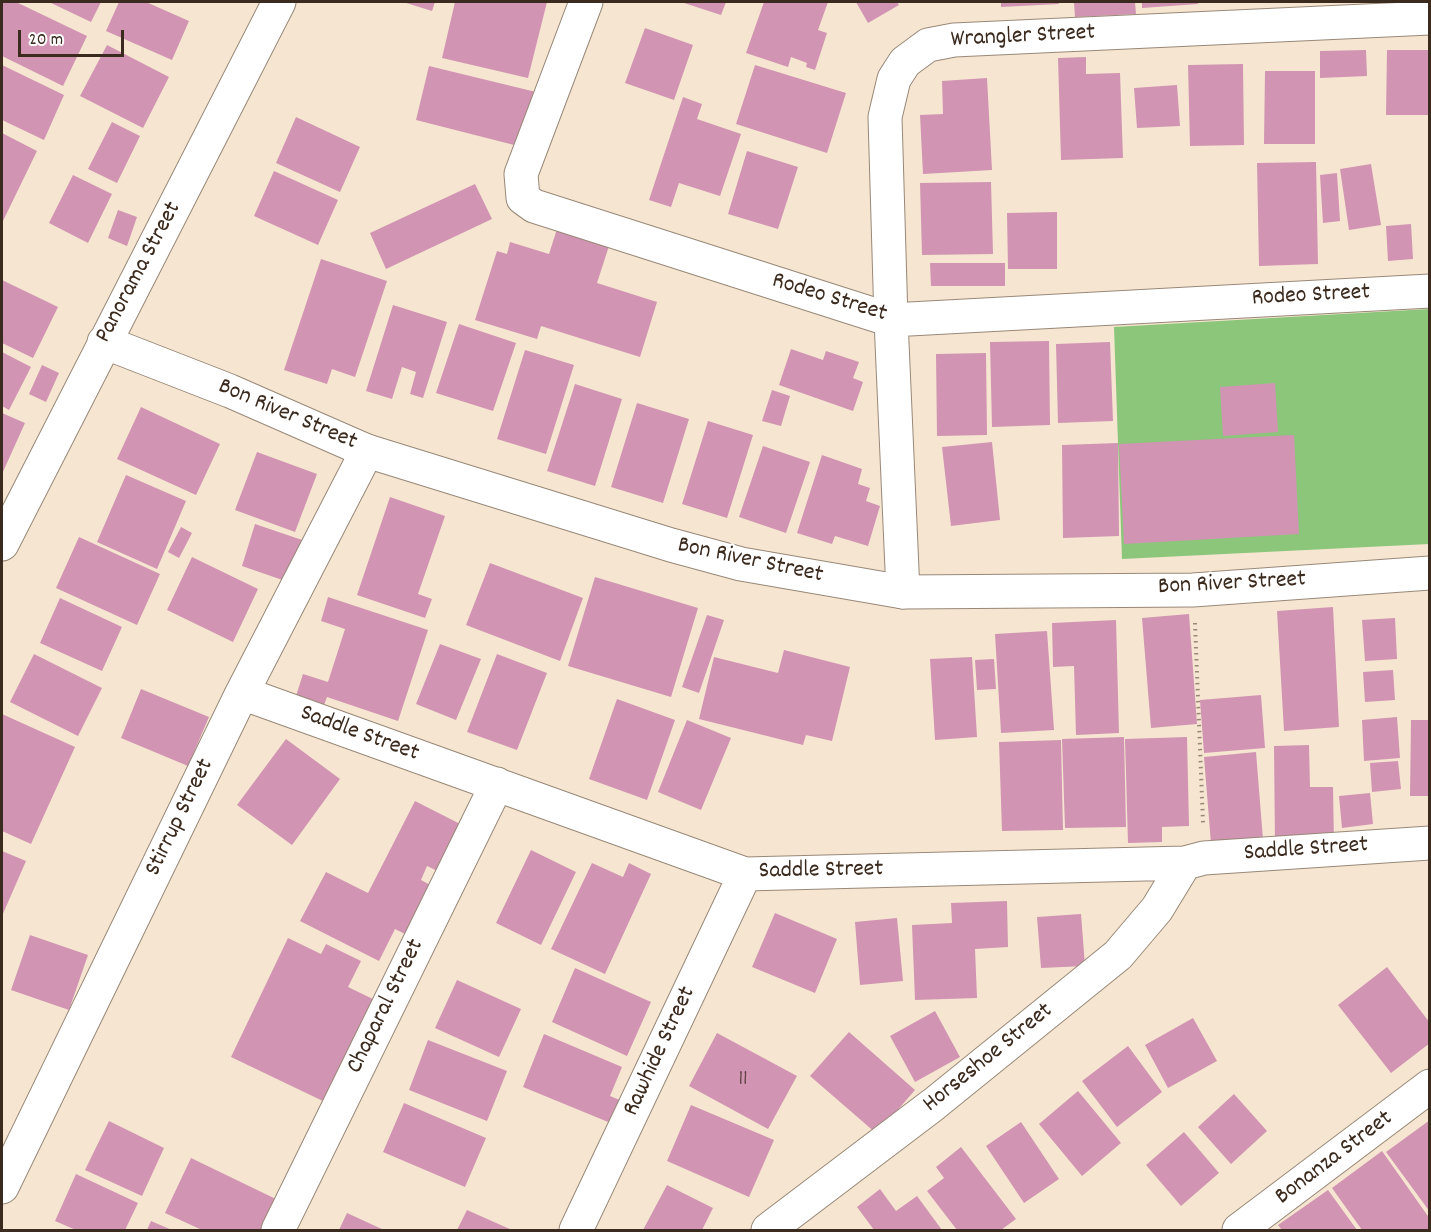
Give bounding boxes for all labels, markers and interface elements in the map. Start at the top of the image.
scale bar [21,18,128,56]
street label: Wrangler Street [950,20,1096,56]
text: 20 m [29,28,63,53]
street label: Panorama Street [91,198,189,348]
street label: Rodeo Street [768,268,890,330]
street label: Rodeo Street [1251,280,1371,314]
street label: Bon River Street [213,374,361,458]
street label: Bon River Street [675,533,825,591]
street label: Bon River Street [1157,567,1307,603]
street label: Saddle Street [296,700,422,770]
street label: Stirrup Street [140,755,222,881]
street label: Saddle Street [1243,832,1369,870]
street label: Saddle Street [759,857,883,887]
street label: Chaparal Street [342,935,432,1079]
street label: Rawhide Street [618,983,704,1121]
street label: Horseshoe Street [918,998,1060,1120]
house number: 11 [738,1068,748,1094]
street label: Bonanza Street [1271,1105,1399,1213]

